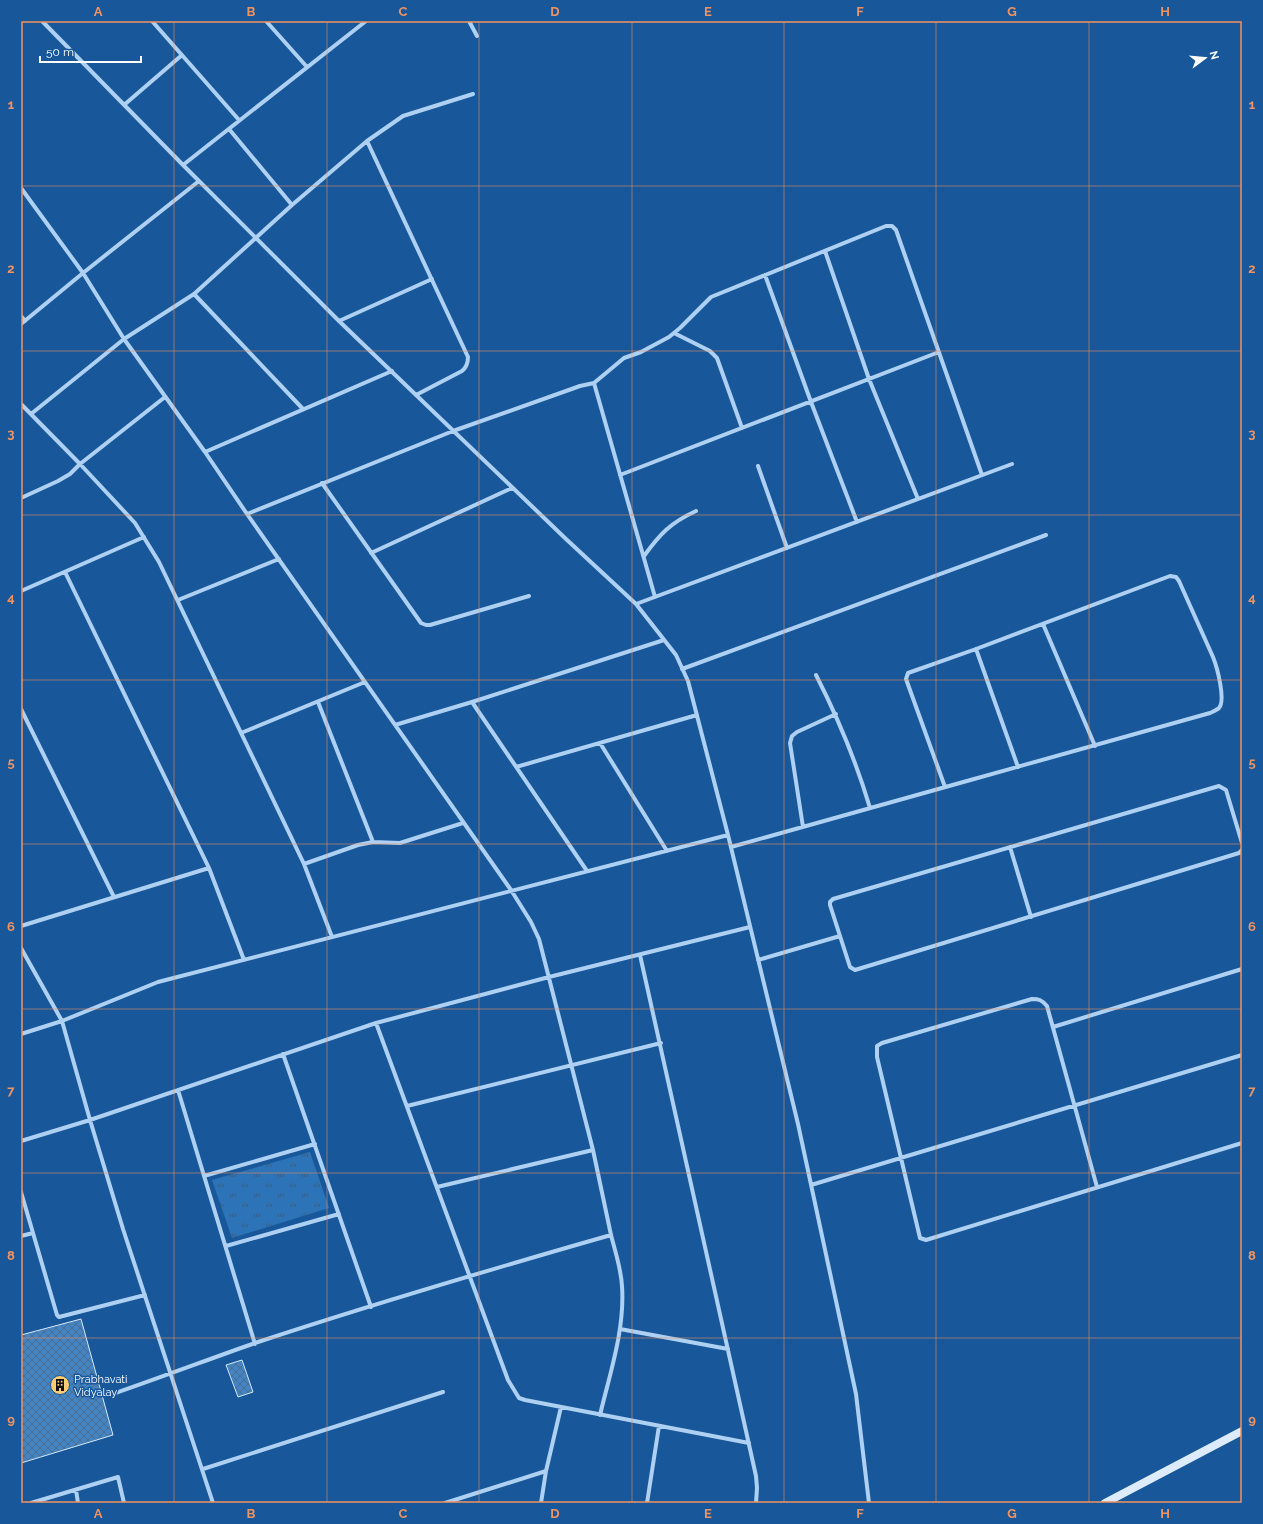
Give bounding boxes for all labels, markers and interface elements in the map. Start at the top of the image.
text: A [94,4,103,19]
text: B [247,4,256,19]
text: C [399,4,408,19]
text: D [550,4,560,19]
text: E [704,4,712,19]
text: F [856,4,864,19]
text: G [1007,4,1017,19]
text: H [1160,4,1170,19]
scale bar [40,38,141,64]
north arrow [1185,38,1225,78]
text: 50 m [46,45,74,59]
text: N [1207,50,1222,61]
text: 1 [8,97,15,112]
text: 1 [1249,97,1256,112]
text: 2 [7,261,15,276]
text: 2 [1248,261,1256,276]
text: 3 [7,426,15,441]
text: 3 [1248,426,1256,441]
text: 4 [7,590,15,605]
text: 4 [1248,590,1256,605]
text: 5 [7,755,15,770]
text: 5 [1248,755,1256,770]
text: 6 [7,919,15,934]
text: 6 [1248,919,1256,934]
text: 7 [7,1083,15,1098]
text: 7 [1248,1083,1256,1098]
text: 8 [7,1248,15,1263]
text: 8 [1248,1248,1256,1263]
place label: Prabhavati Vidyalay [74,1373,127,1399]
building icon: Prabhavati Vidyalay [49,1374,71,1396]
text: 9 [7,1412,15,1427]
text: 9 [1248,1412,1256,1427]
text: A [94,1506,103,1521]
text: B [247,1506,256,1521]
text: C [399,1506,408,1521]
text: D [550,1506,560,1521]
text: E [704,1506,712,1521]
text: F [856,1506,864,1521]
text: G [1007,1506,1017,1521]
text: H [1160,1506,1170,1521]

